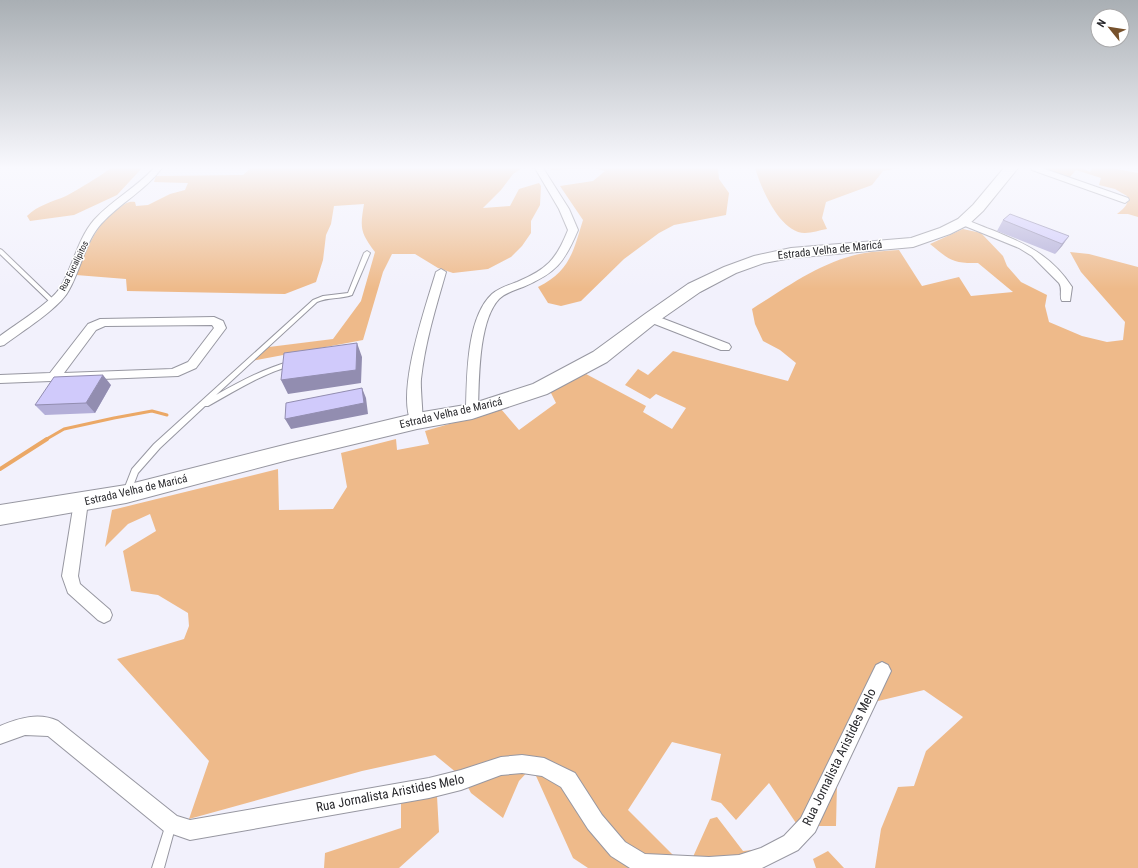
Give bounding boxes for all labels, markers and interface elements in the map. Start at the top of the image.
north arrow [1090,8,1130,48]
text: N [1094,17,1109,29]
street label: Estrada Velha de Maricá [777,238,883,262]
street label: Rua Eucalipitos [58,239,90,293]
street label: Estrada Velha de Maricá [398,395,504,431]
street label: Estrada Velha de Maricá [83,472,189,508]
street label: Rua Jornalista Aristides Melo [799,686,879,828]
street label: Rua Jornalista Aristides Melo [315,771,465,815]

